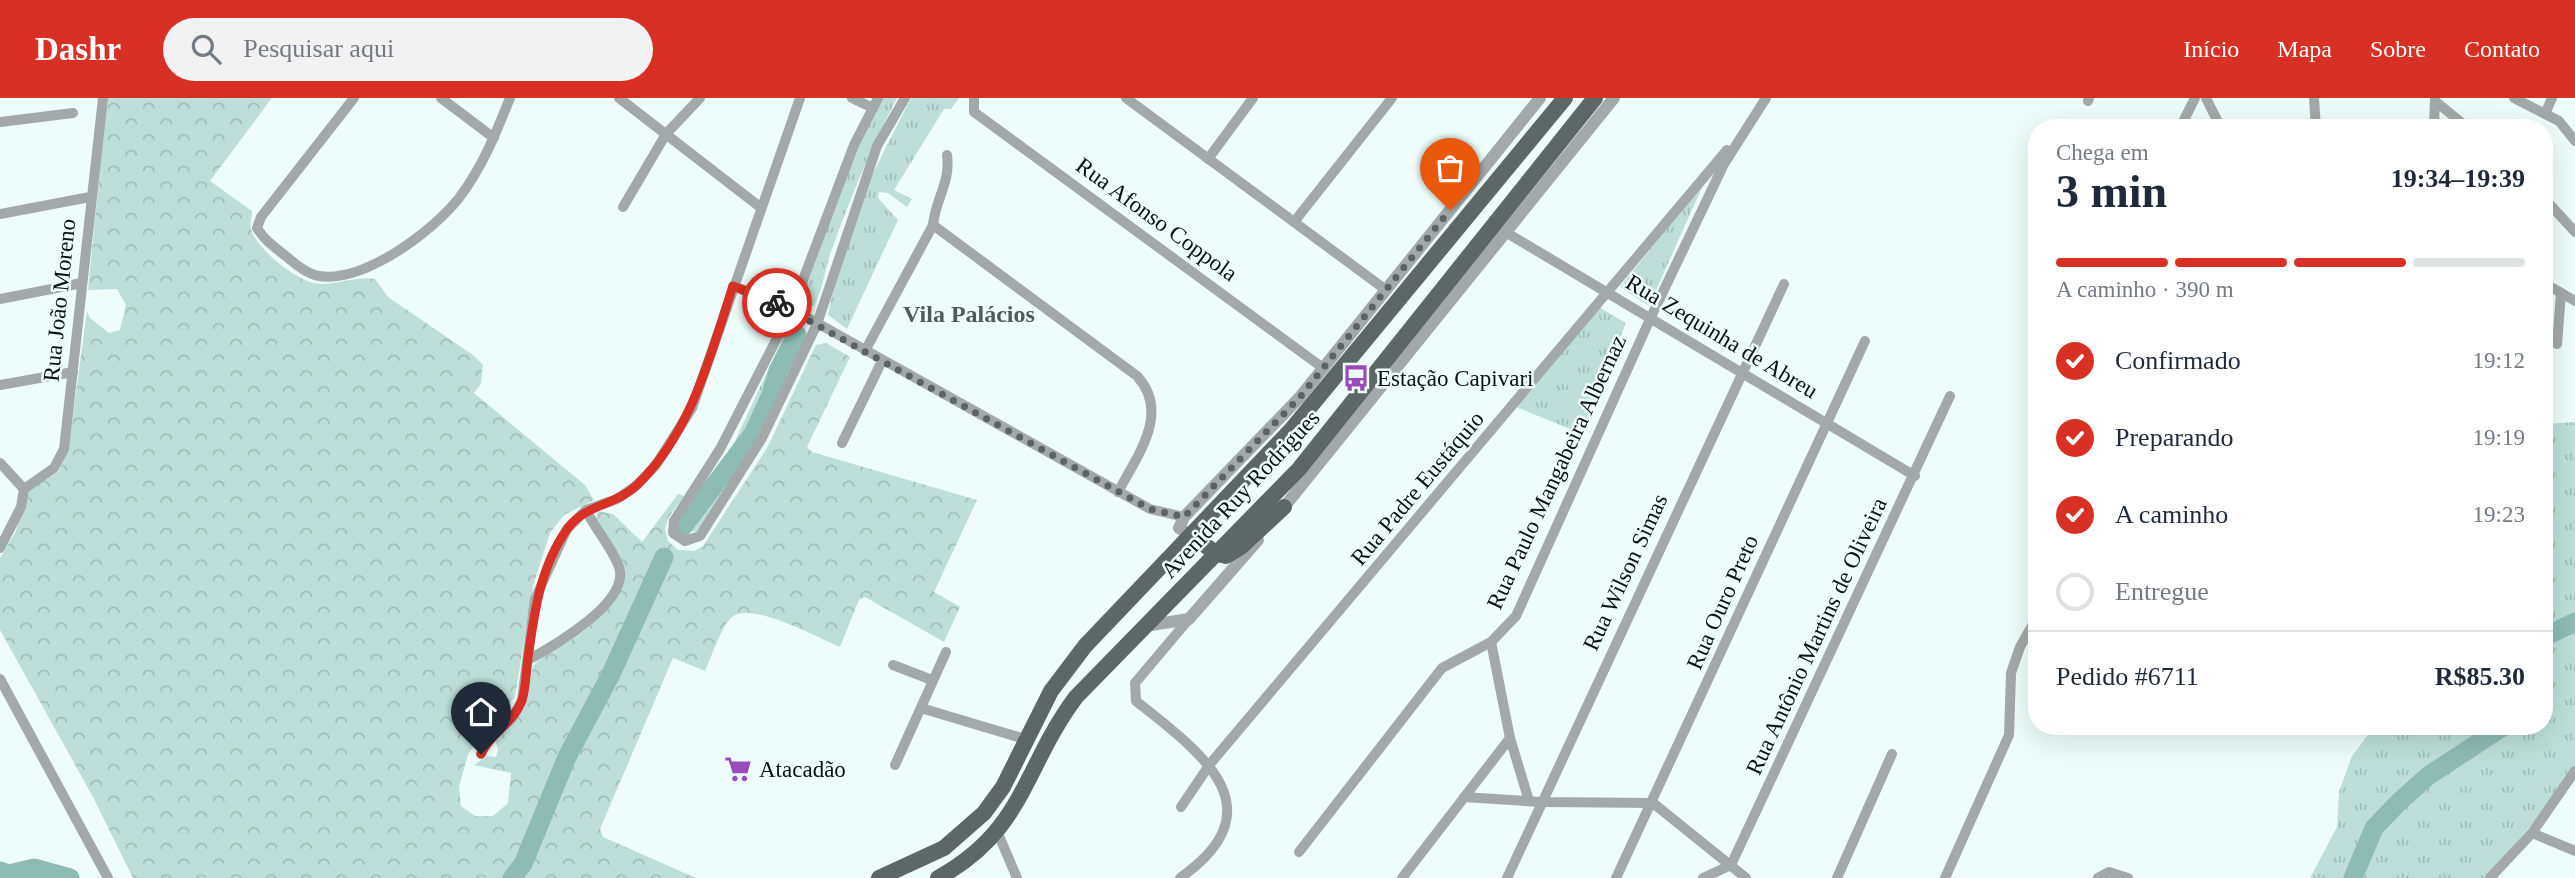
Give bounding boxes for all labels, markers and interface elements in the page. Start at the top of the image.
search box [163,18,653,81]
icon: search [187,30,225,68]
text: Dashr [35,31,121,67]
text: Pesquisar aqui [243,34,394,63]
text: Início [2183,36,2239,62]
text: Mapa [2277,36,2332,62]
text: Sobre [2370,36,2426,62]
text: Contato [2464,36,2540,62]
pin [1420,138,1480,210]
text: Chega em [2056,140,2149,165]
icon: bag [1431,149,1469,187]
street label: Rua Afonso Coppola [1071,153,1242,286]
text: 19:34–19:39 [2391,164,2525,193]
text: 3 min [2056,166,2167,217]
street label: Rua João Moreno [39,217,80,383]
courier [742,268,812,338]
street label: Rua Zequinha de Abreu [1621,269,1822,404]
text: A caminho · 390 m [2056,277,2234,302]
icon: bike [758,284,796,322]
district label: Vila Palácios [903,301,1035,327]
street label: Rua Paulo Mangabeira Albernaz [1482,331,1631,613]
icon: check [2056,342,2094,380]
text: Confirmado [2115,346,2241,375]
text: 19:12 [2473,348,2525,373]
bus stop icon: Estação Capivari [1341,363,1371,393]
place label: Estação Capivari [1377,366,1533,391]
street label: Avenida Ruy Rodrigues [1156,405,1325,584]
street label: Rua Padre Eustáquio [1346,406,1489,570]
icon: check [2056,419,2094,457]
text: Preparando [2115,423,2233,452]
text: 19:19 [2473,425,2525,450]
street label: Rua Wilson Simas [1578,490,1673,654]
street label: Rua Antônio Martins de Oliveira [1741,494,1892,779]
icon: check [2056,496,2094,534]
text: A caminho [2115,500,2228,529]
text: 19:23 [2473,502,2525,527]
street label: Rua Ouro Preto [1682,531,1763,673]
text: Entregue [2115,577,2209,606]
text: Pedido #6711 [2056,662,2199,691]
text: R$85.30 [2435,662,2525,691]
pin [451,682,511,754]
icon: home [462,693,500,731]
supermarket icon: Atacadão [723,754,753,784]
place label: Atacadão [759,757,846,782]

